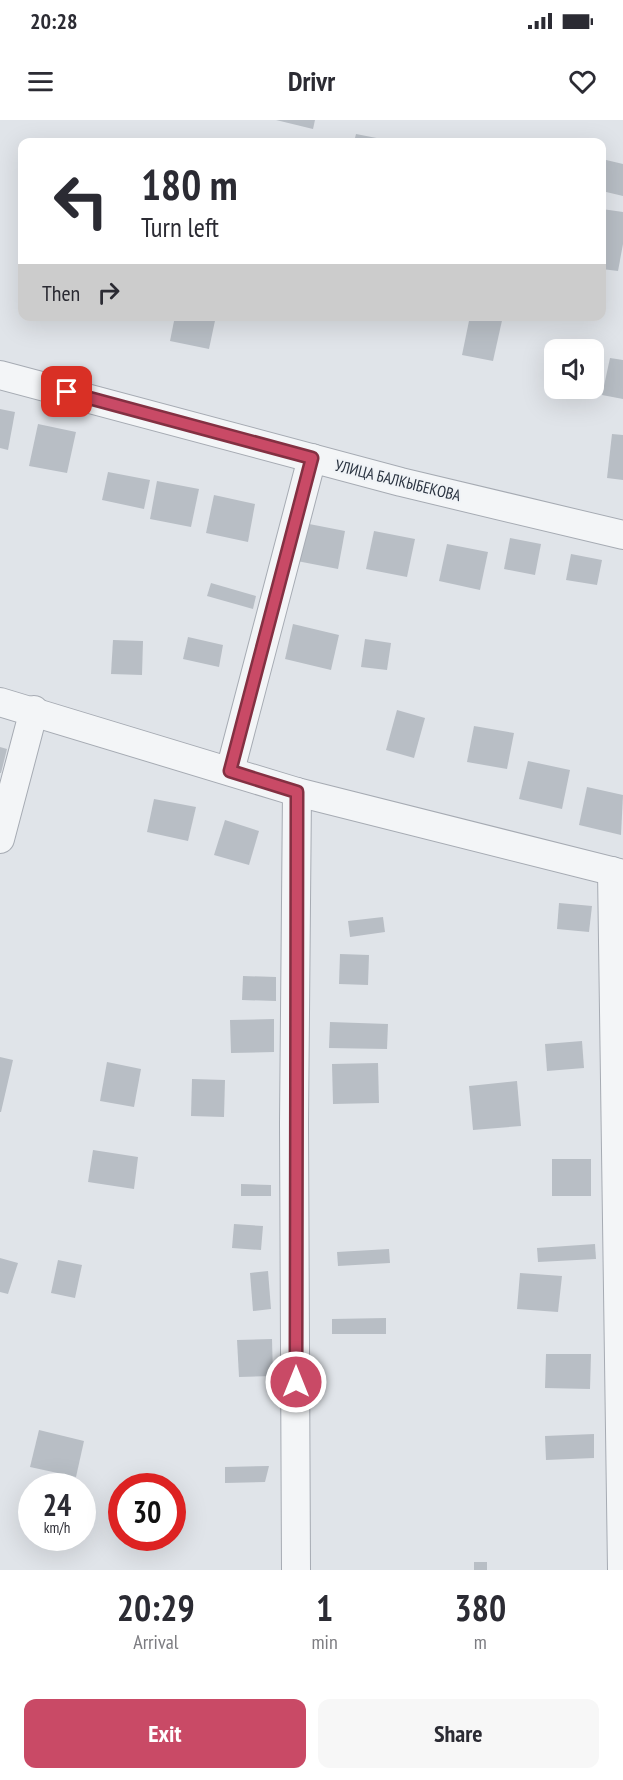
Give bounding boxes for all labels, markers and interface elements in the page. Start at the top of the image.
text: 20:28 [30,7,78,35]
text: Drivr [288,64,335,98]
icon: menu [24,65,57,98]
icon: heart [566,65,599,98]
text: 180 m [141,157,238,212]
icon: left [42,162,120,240]
text: Turn left [141,210,219,244]
icon: right [92,276,125,309]
text: Then [42,279,80,307]
map controls [544,339,604,399]
button: sound [544,339,604,399]
pin [41,366,92,417]
icon: arrive [50,375,83,408]
street label: УЛИЦА БАЛКЫБЕКОВА [333,455,463,505]
position arrow [264,1350,328,1414]
speed limit sign: 30 [108,1473,186,1551]
text: 24 [43,1485,71,1524]
text: km/h [44,1518,70,1537]
text: 20:29 [117,1584,195,1631]
text: 1 [316,1584,333,1631]
text: 380 [455,1584,506,1631]
text: Arrival [133,1629,178,1655]
text: min [312,1629,338,1655]
text: m [474,1629,487,1655]
button: Exit [24,1699,306,1768]
button: Share [318,1699,599,1768]

